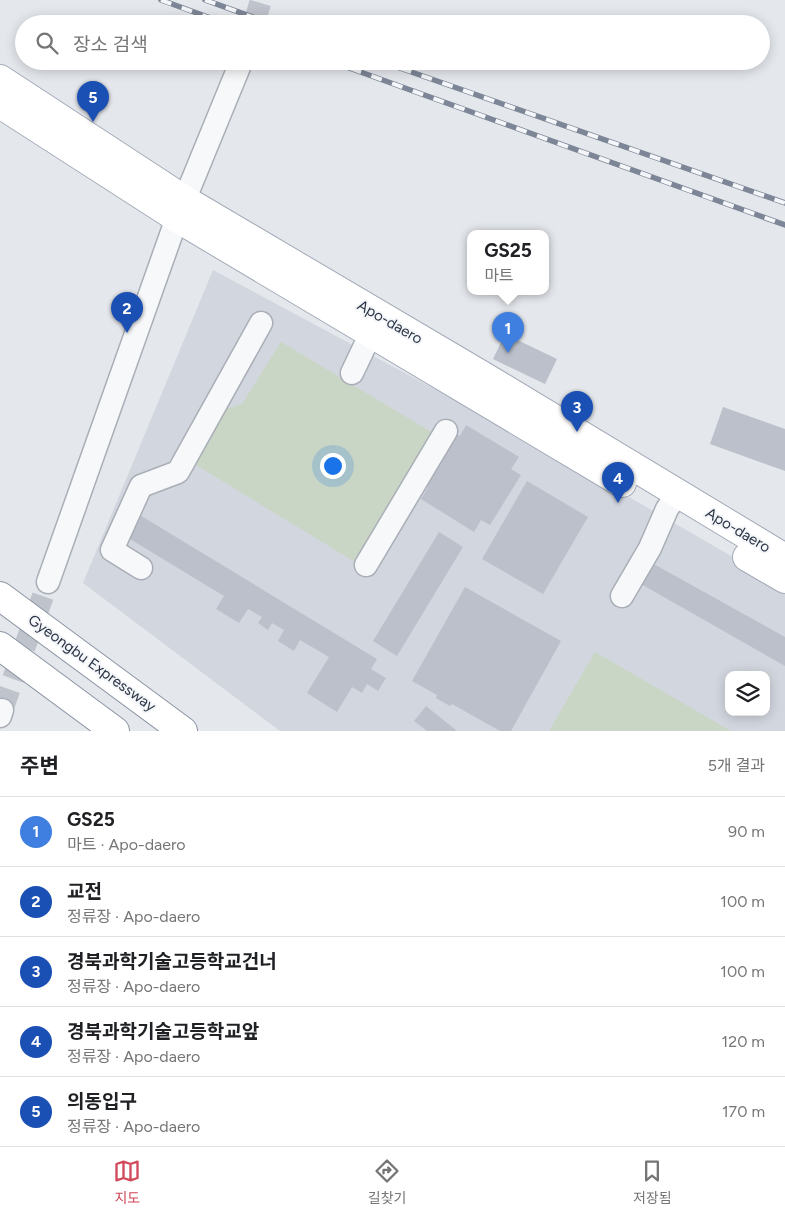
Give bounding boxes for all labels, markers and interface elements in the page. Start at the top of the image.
search box [15,15,770,70]
icon: search [33,29,61,57]
text: 장소 검색 [73,33,148,56]
pin: 5 [77,81,109,122]
popup [467,230,549,295]
text: GS25 [484,239,532,262]
text: 마트 [484,266,514,285]
pin: 2 [111,292,143,333]
street label: Apo-daero [354,296,426,348]
pin: 1 [492,312,524,353]
pin: 3 [561,391,593,432]
your location [320,453,346,479]
pin: 4 [602,462,634,503]
street label: Apo-daero [702,504,774,557]
street label: Gyeongbu Expressway [25,611,159,715]
map controls [725,671,770,716]
button: layers [725,671,770,716]
text: 주변 [20,753,59,778]
text: 5개 결과 [708,756,765,775]
text: GS25 [67,808,115,831]
text: 1 [33,822,39,841]
text: 90 m [728,822,765,841]
text: 마트 · Apo-daero [67,835,186,854]
text: 교전 [67,880,102,903]
text: 2 [31,892,41,911]
text: 100 m [720,892,765,911]
text: 정류장 · Apo-daero [67,907,200,926]
text: 경북과학기술고등학교건너 [67,950,277,973]
text: 3 [32,962,40,981]
text: 100 m [720,962,765,981]
text: 정류장 · Apo-daero [67,977,200,996]
text: 경북과학기술고등학교앞 [67,1020,259,1043]
text: 4 [31,1032,41,1051]
text: 120 m [722,1032,765,1051]
text: 정류장 · Apo-daero [67,1047,200,1066]
text: 의동입구 [67,1090,137,1113]
text: 5 [31,1102,41,1121]
text: 170 m [722,1102,765,1121]
text: 정류장 · Apo-daero [67,1117,200,1136]
tab: 지도 [113,1157,141,1207]
tab: 길찾기 [368,1157,406,1207]
tab: 저장됨 [633,1157,672,1207]

